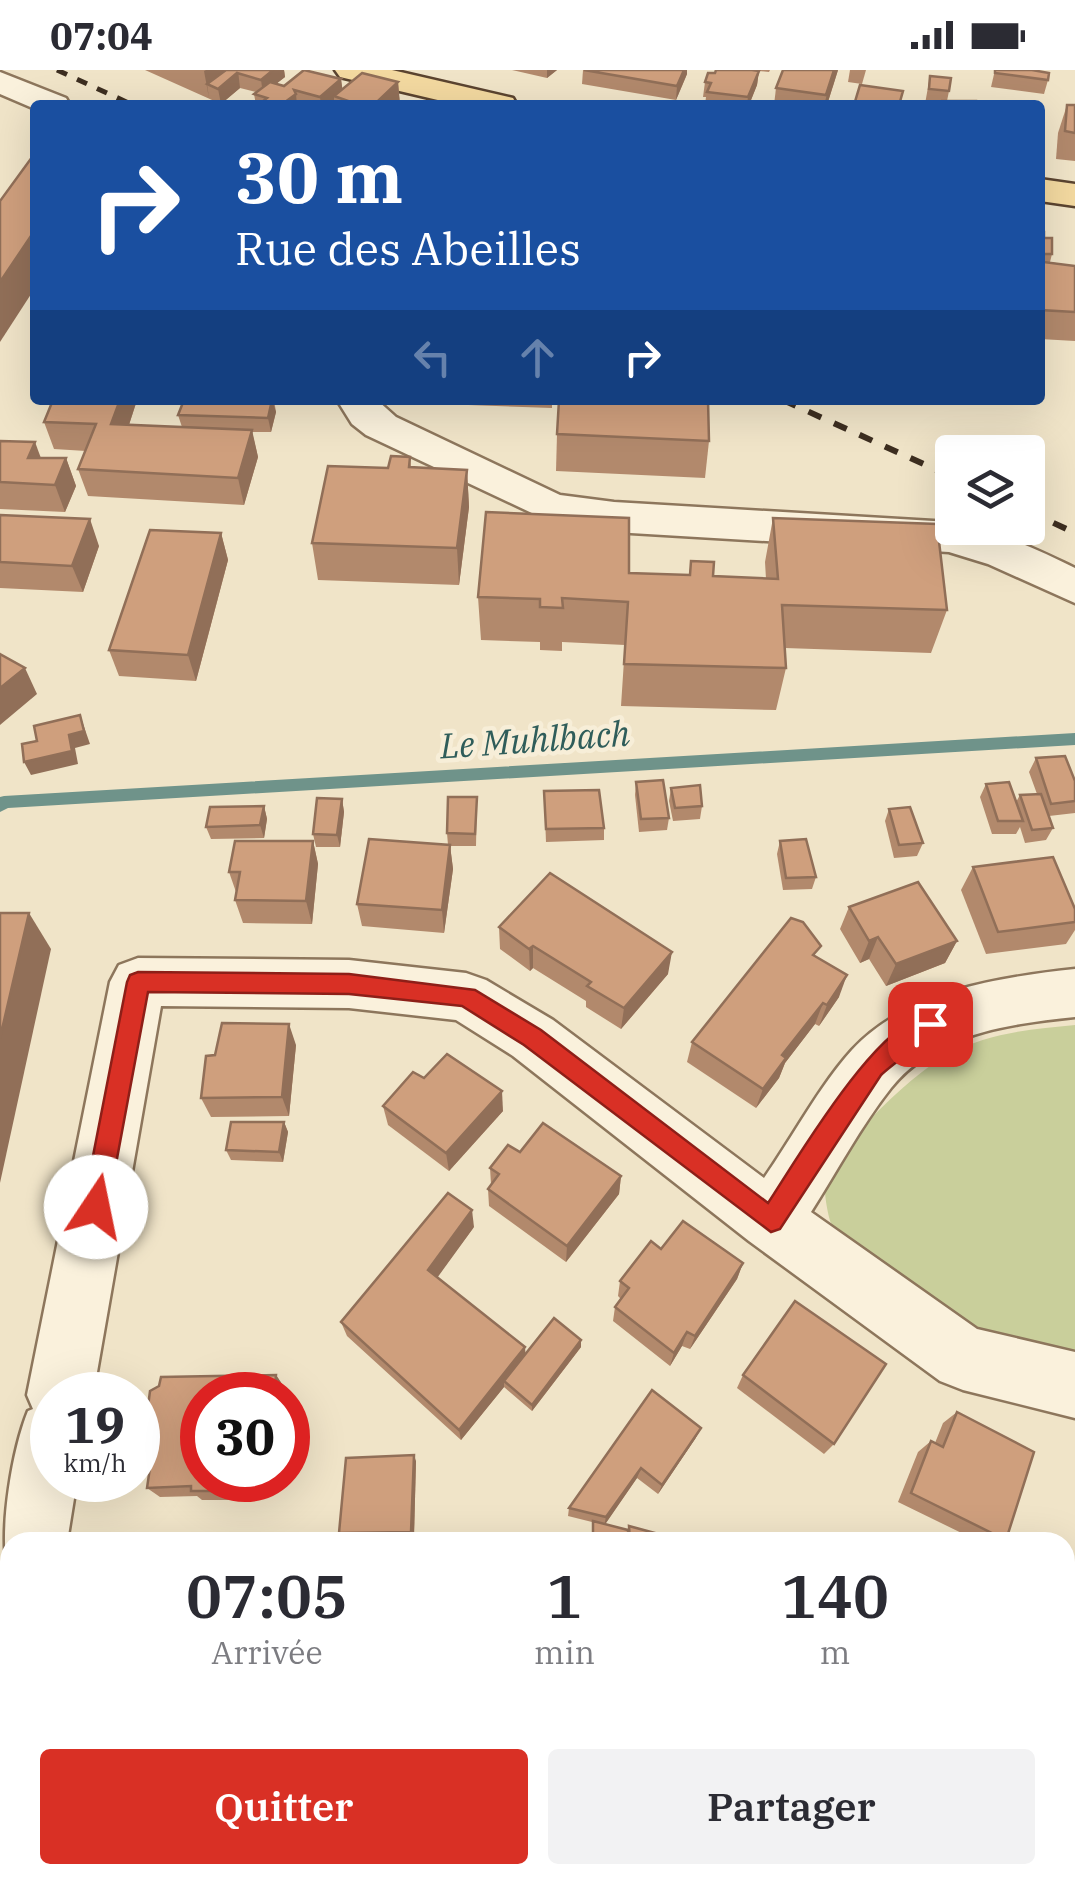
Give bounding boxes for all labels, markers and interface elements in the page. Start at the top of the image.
text: 07:04 [50,11,153,60]
text: 30 m [235,131,403,222]
icon: right [70,140,200,270]
text: Rue des Abeilles [235,219,581,277]
icon: left [405,330,460,385]
icon: ahead [510,330,565,385]
icon: right [615,330,670,385]
map controls [935,435,1045,545]
button: layers [935,435,1045,545]
water label: Le Muhlbach [437,709,631,769]
pin [888,982,973,1067]
icon: arrive [903,997,958,1052]
position arrow [44,1155,148,1259]
speed limit sign: 30 [180,1372,310,1502]
text: 19 [65,1392,125,1457]
text: km/h [63,1446,127,1479]
text: 07:05 [186,1556,348,1635]
text: 1 [546,1556,582,1635]
text: 140 [781,1556,889,1635]
text: Arrivée [211,1631,323,1673]
text: min [534,1631,595,1673]
text: m [820,1631,850,1673]
button: Quitter [40,1749,528,1864]
button: Partager [548,1749,1035,1864]

